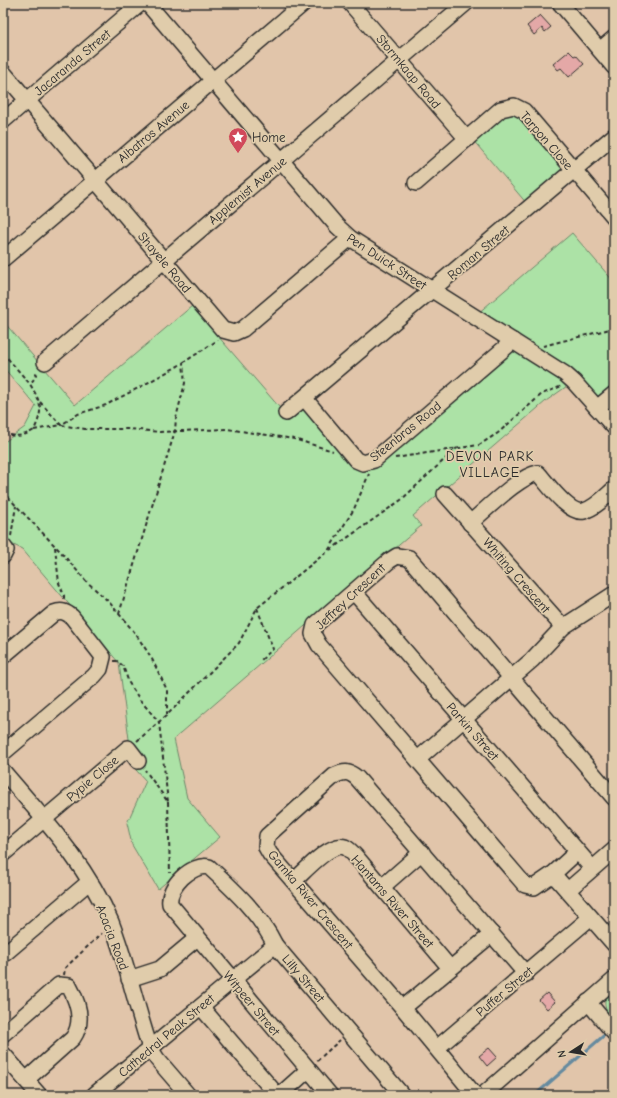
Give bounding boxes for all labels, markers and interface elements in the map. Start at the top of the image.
street label: Jacaranda Street [31,25,114,99]
street label: Stormkaap Road [373,31,444,111]
street label: Albatros Avenue [114,97,193,166]
street label: Tarpon Close [517,108,576,173]
place icon: Home [227,126,249,154]
place label: Home [252,130,286,145]
street label: Applemist Avenue [205,153,290,227]
street label: Roman Street [444,221,513,283]
street label: Shayele Road [135,229,194,296]
street label: Pen Duick Street [344,230,430,293]
street label: Steenbras Road [367,398,444,465]
district label: DEVON PARK VILLAGE [446,448,534,481]
street label: Whiting Crescent [480,535,554,617]
street label: Jeffrey Crescent [312,559,389,632]
street label: Parkin Street [443,699,503,764]
street label: Pypie Close [63,752,122,804]
street label: Gamka River Crescent [265,847,357,953]
street label: Hantams River Street [348,852,438,952]
street label: Acacia Road [93,902,132,972]
street label: Lilly Street [279,951,329,1006]
street label: Puffer Street [473,962,537,1019]
street label: Witpeer Street [220,968,284,1040]
street label: Cathedral Peak Street [115,990,218,1080]
north arrow [551,1032,591,1072]
text: N [555,1049,569,1059]

